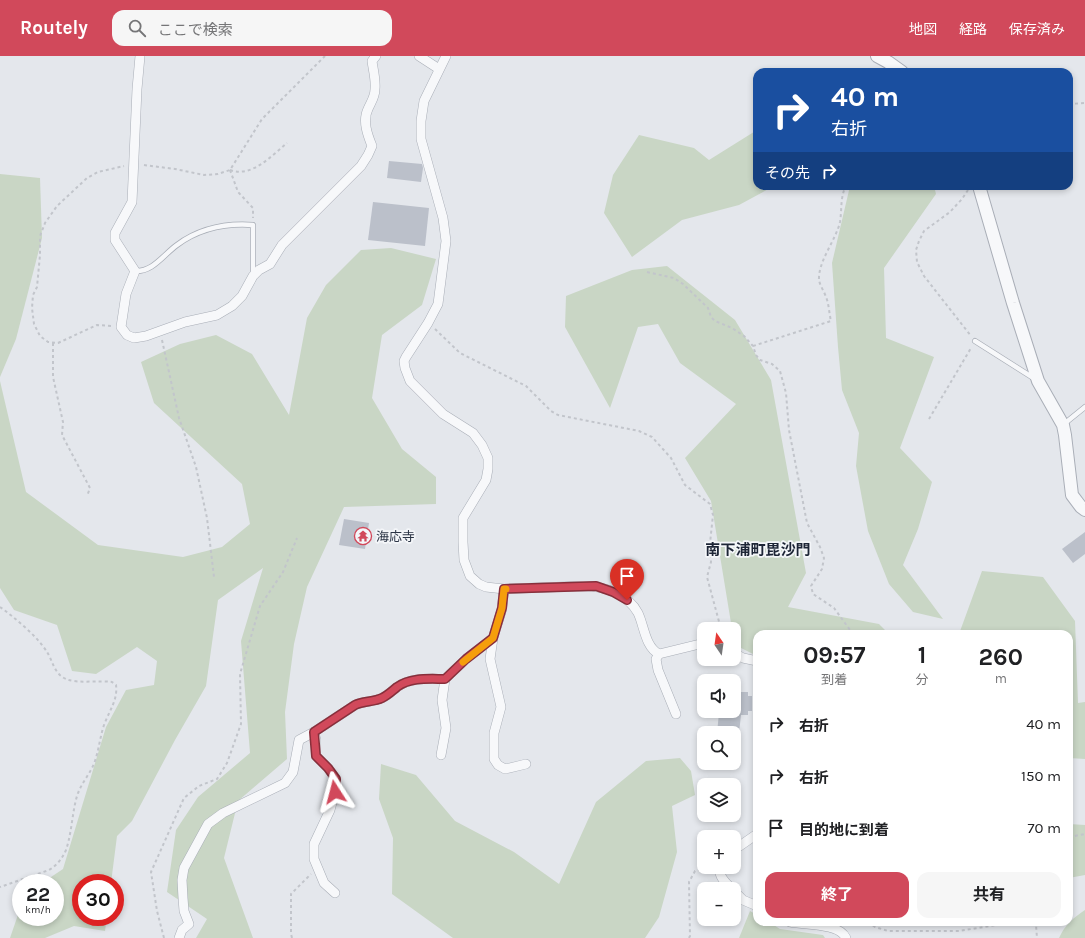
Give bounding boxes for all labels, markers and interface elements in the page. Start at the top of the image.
search box [112,10,392,46]
text: Routely [20,17,88,39]
icon: search [126,17,148,39]
text: ここで検索 [158,21,233,39]
text: 地図 [909,21,937,38]
text: 経路 [959,21,987,38]
text: 保存済み [1009,21,1065,38]
text: 40 m [831,80,899,113]
icon: right [765,84,817,136]
text: 右折 [831,118,867,140]
icon: right [818,160,840,182]
text: その先 [765,164,810,182]
temple icon: 海応寺 [353,526,373,546]
place label: 海応寺 [376,529,415,544]
district label: 南下浦町毘沙門 [705,541,811,559]
pin [610,559,644,600]
icon: arrive [616,565,638,587]
north arrow [697,622,741,666]
map controls [697,622,741,926]
text: 09:57 [803,641,865,669]
text: 1 [918,641,926,669]
text: 260 [979,643,1023,671]
text: m [995,671,1007,686]
text: 到着 [821,672,847,687]
text: 分 [915,672,928,687]
button: sound [697,674,741,718]
icon: right [765,713,787,735]
text: 40 m [1026,715,1061,733]
text: 右折 [799,717,829,735]
button: search [697,726,741,770]
icon: right [765,765,787,787]
text: 150 m [1021,767,1061,785]
text: 右折 [799,769,829,787]
position arrow [314,771,356,813]
button: layers [697,778,741,822]
icon: arrive [765,817,787,839]
text: 70 m [1027,819,1061,837]
text: 目的地に到着 [799,821,889,839]
button: + [697,830,741,874]
button: 終了 [765,872,909,918]
button: 共有 [917,872,1061,918]
speed limit sign: 30 [72,874,124,926]
button: − [697,882,741,926]
text: 22 [26,883,50,906]
text: km/h [25,904,51,916]

